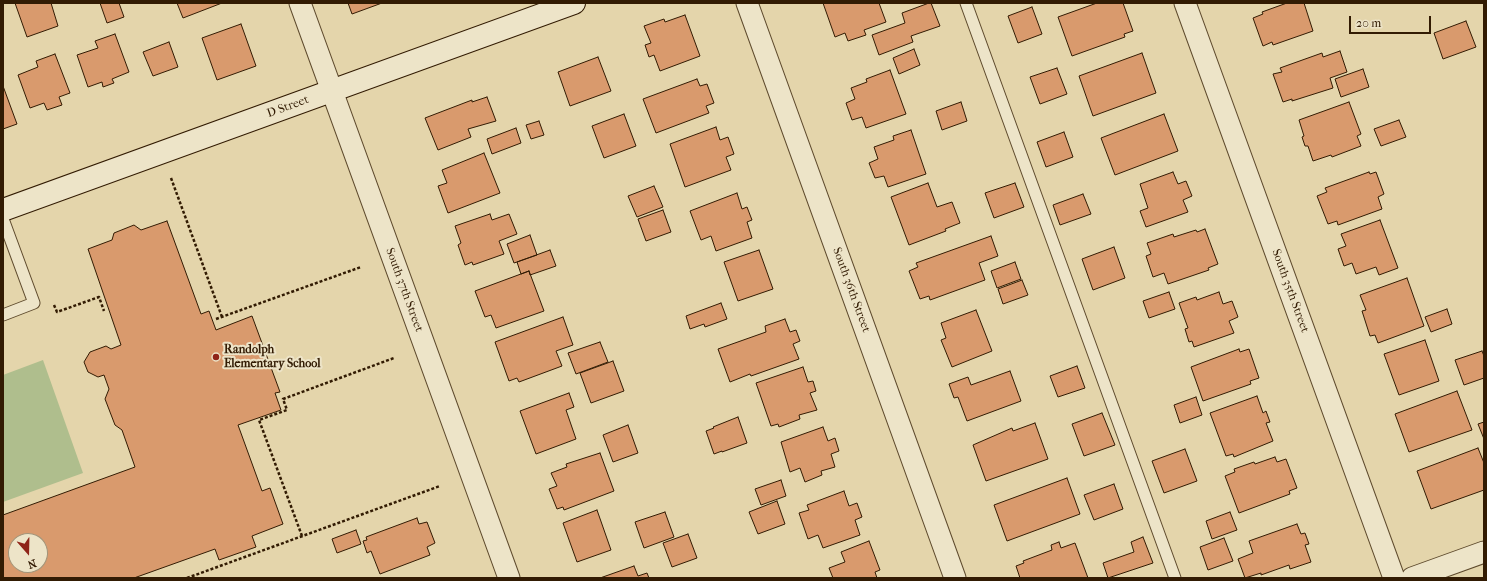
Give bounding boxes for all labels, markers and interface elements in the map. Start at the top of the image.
scale bar [1351,8,1433,34]
text: 20 m [1356,16,1381,30]
street label: D Street [265,93,311,121]
street label: South 37th Street [382,246,426,334]
street label: South 36th Street [829,246,873,334]
street label: South 35th Street [1268,247,1312,335]
place label: Randolph Elementary School [224,343,321,371]
marker: Randolph Elementary School [211,352,221,362]
north arrow [8,533,48,573]
text: N [26,556,38,571]

